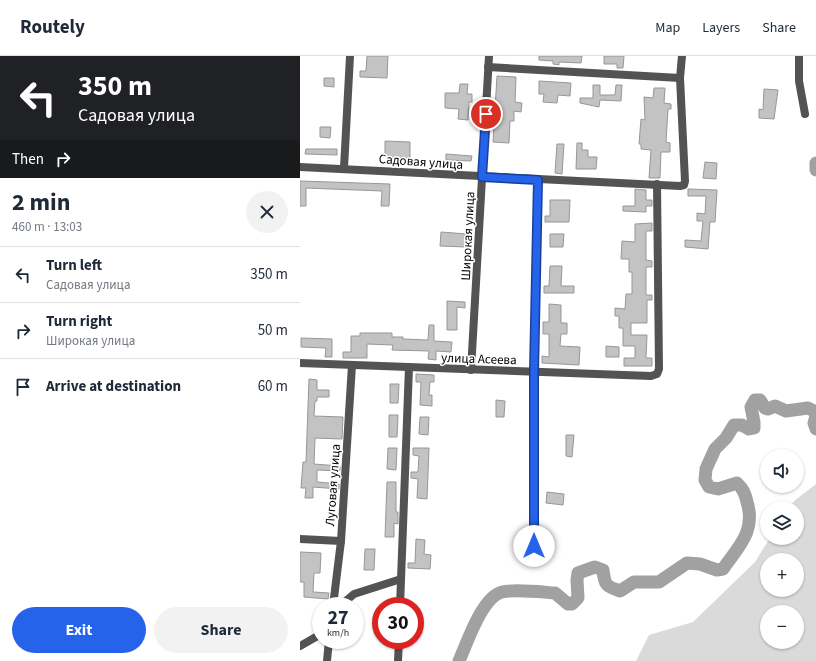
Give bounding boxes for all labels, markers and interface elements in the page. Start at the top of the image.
text: Routely [20,14,85,41]
text: Map [655,18,680,38]
text: Layers [702,18,740,38]
text: Share [762,18,796,38]
text: 350 m [78,66,152,106]
icon: left [12,72,64,124]
pin [469,97,503,131]
text: Садовая улица [78,103,195,128]
icon: arrive [475,103,497,125]
icon: right [52,148,74,170]
text: Then [12,149,44,170]
street label: Садовая улица [378,150,464,174]
text: 2 min [12,185,70,220]
button: close [246,191,288,233]
street label: Широкая улица [457,191,479,281]
text: 460 m · 13:03 [12,218,82,236]
text: Turn left [46,255,102,276]
icon: left [12,264,34,286]
text: 350 m [250,264,288,285]
text: Садовая улица [46,276,130,294]
text: Turn right [46,311,112,332]
icon: right [12,320,34,342]
text: 50 m [258,320,288,341]
text: Широкая улица [46,332,135,350]
street label: улица Асеева [441,349,517,369]
icon: arrive [12,376,34,398]
text: Arrive at destination [46,376,181,397]
text: 60 m [258,376,288,397]
street label: Луговая улица [321,443,345,527]
map controls [760,449,804,649]
button: sound [760,449,804,493]
button: layers [760,501,804,545]
position arrow [513,525,555,567]
button: + [760,553,804,597]
speed limit sign: 30 [372,597,424,649]
text: 27 [327,604,349,632]
button: − [760,605,804,649]
button: Exit [12,607,146,653]
button: Share [154,607,288,653]
text: km/h [327,626,349,640]

